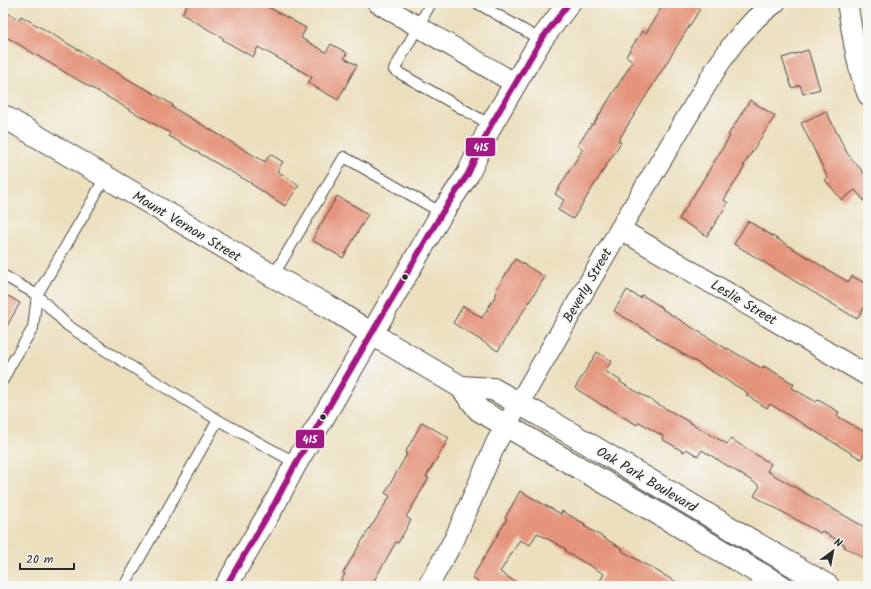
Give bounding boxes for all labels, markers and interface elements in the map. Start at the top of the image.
line badge: 415 [465,137,496,157]
text: 415 [474,139,490,157]
street label: Mount Vernon Street [128,186,246,268]
street label: Beverly Street [558,243,618,327]
unlabelled marker [400,272,410,282]
street label: Leslie Street [706,274,781,332]
unlabelled marker [318,412,328,422]
line badge: 415 [295,429,325,449]
text: 415 [303,431,319,449]
street label: Oak Park Boulevard [592,441,702,519]
north arrow [813,531,853,571]
text: N [830,534,846,553]
scale bar [20,545,74,571]
text: 20 m [26,550,54,569]

